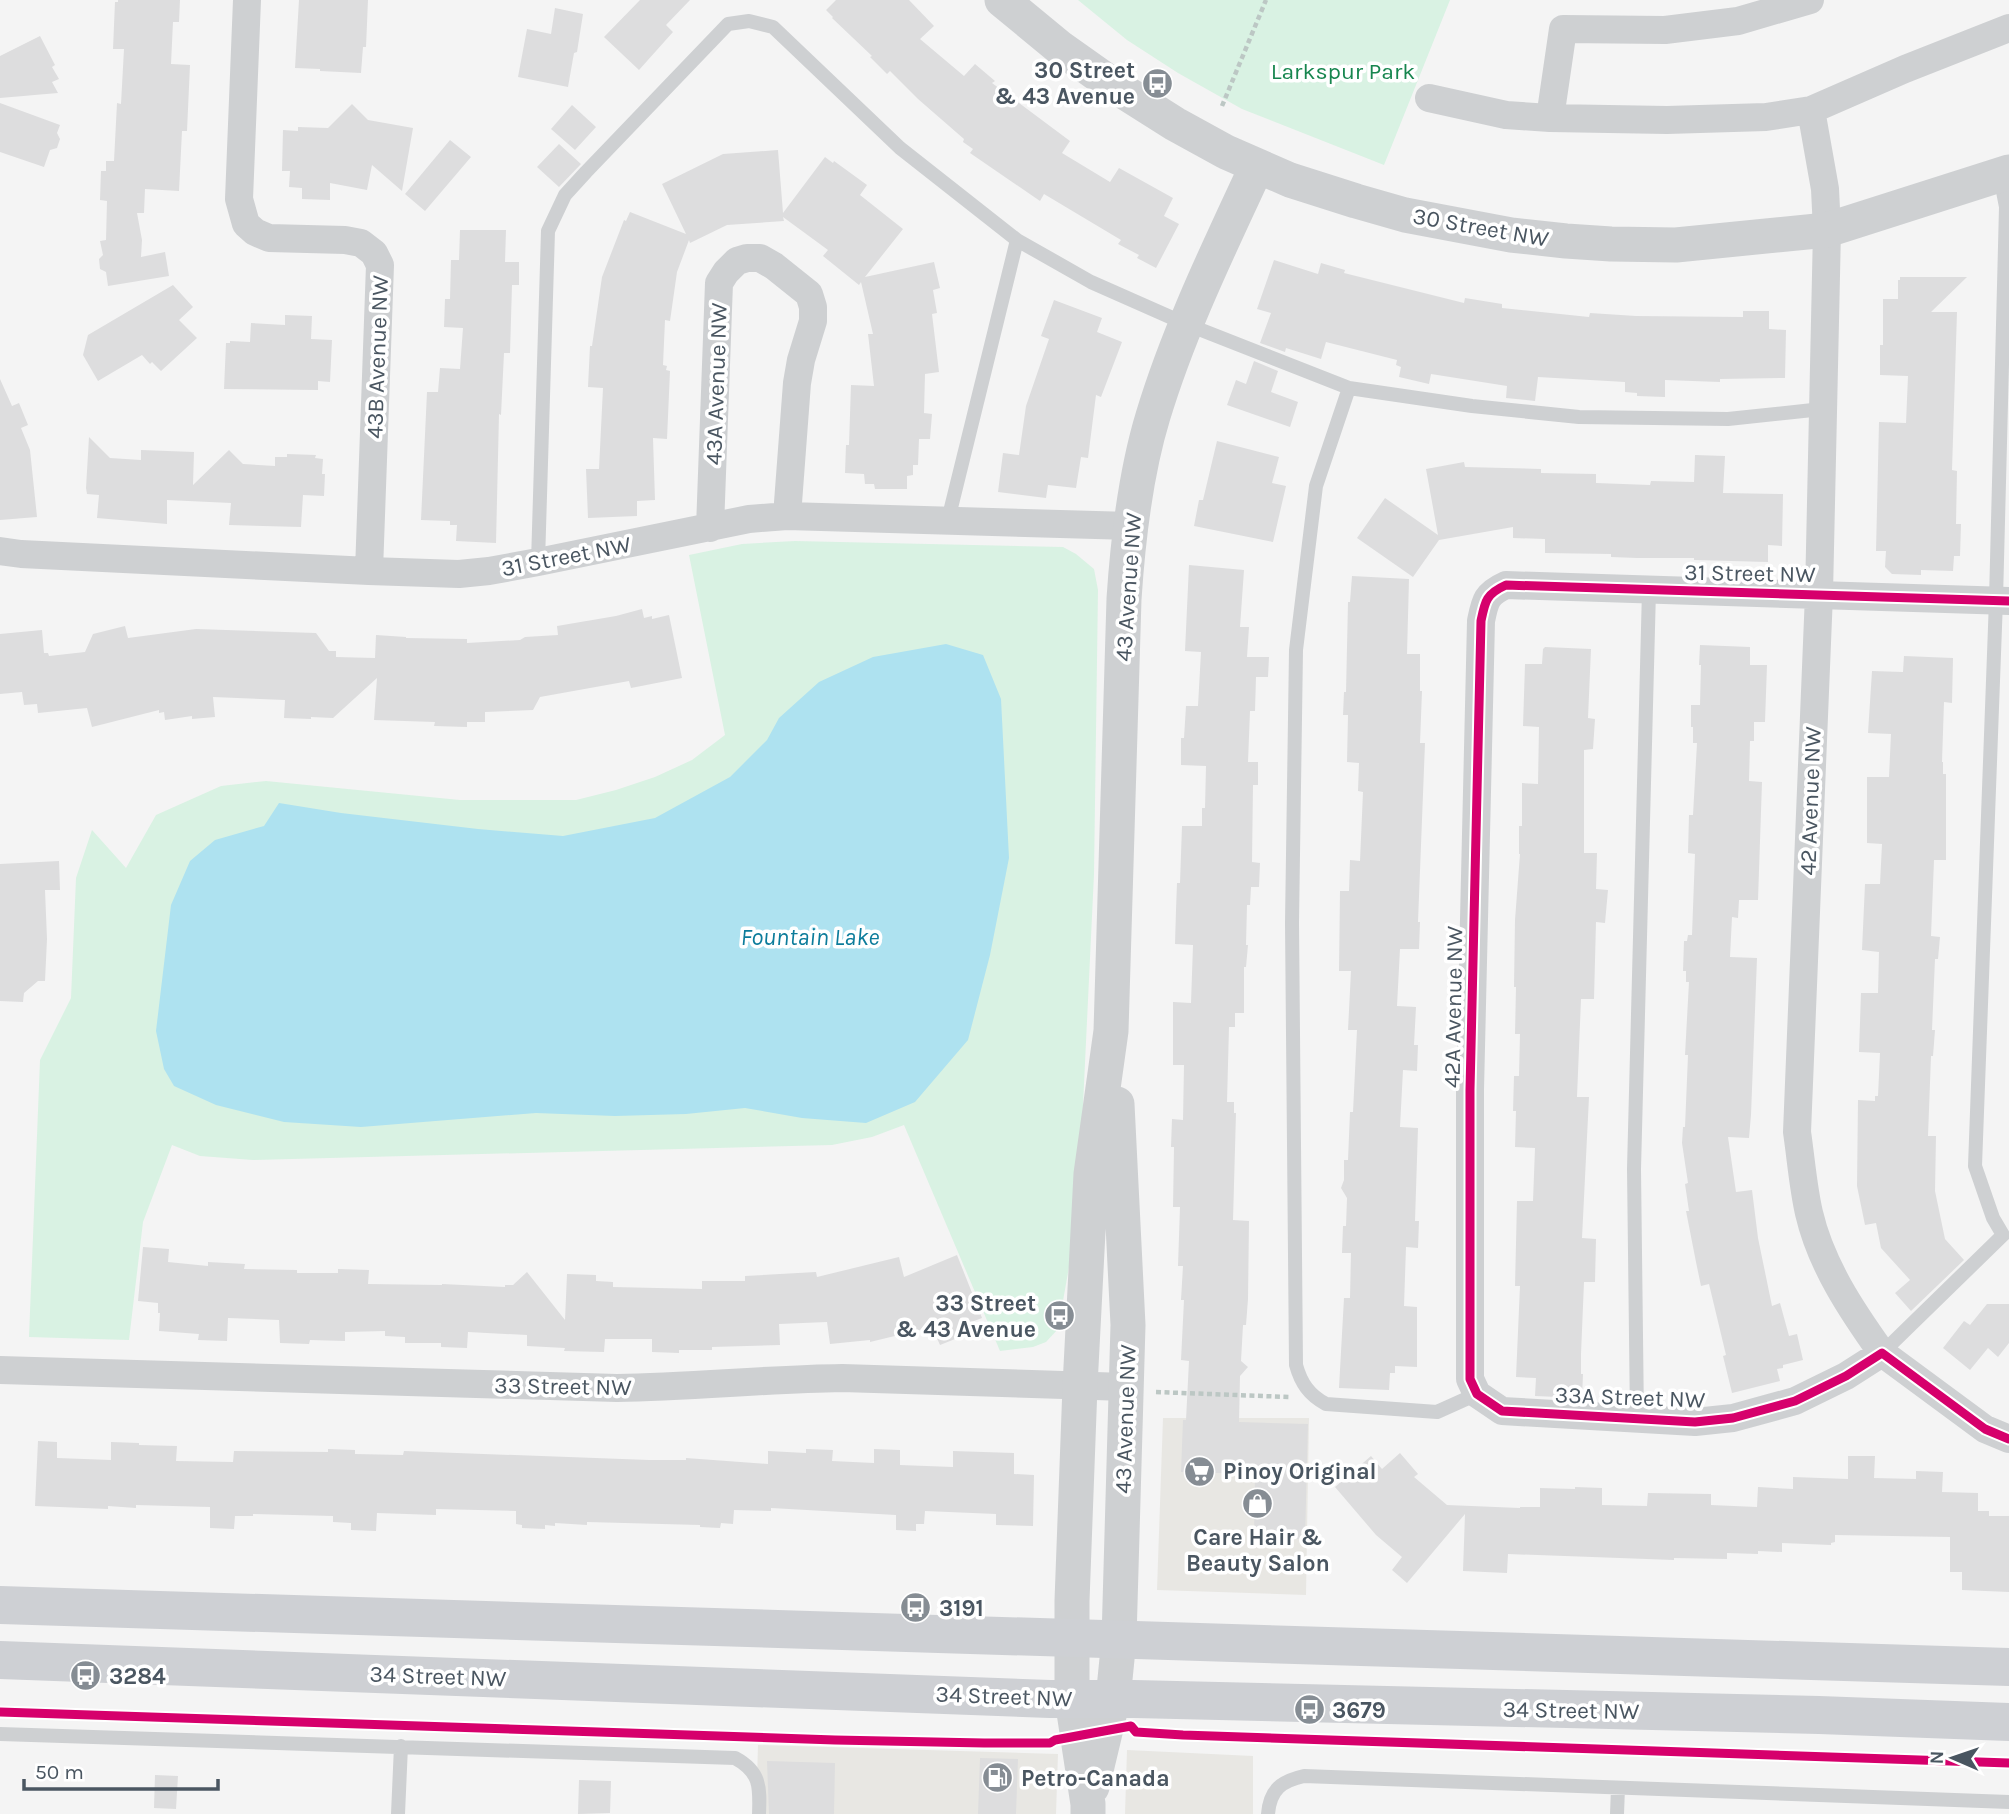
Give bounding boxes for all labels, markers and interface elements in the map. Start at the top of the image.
place label: 30 Street & 43 Avenue [994,57,1135,110]
park label: Larkspur Park [1271,58,1415,85]
bus stop icon: 30 Street & 43 Avenue [1141,66,1175,100]
street label: 30 Street NW [1411,202,1551,253]
street label: 43B Avenue NW [361,274,394,439]
street label: 43A Avenue NW [700,302,733,466]
street label: 43 Avenue NW [1110,511,1147,662]
street label: 31 Street NW [499,531,634,582]
street label: 31 Street NW [1684,559,1816,588]
street label: 42 Avenue NW [1794,726,1827,876]
water label: Fountain Lake [741,923,879,951]
street label: 42A Avenue NW [1439,925,1468,1088]
place label: 33 Street & 43 Avenue [895,1290,1036,1343]
bus stop icon: 33 Street & 43 Avenue [1042,1299,1076,1333]
street label: 43 Avenue NW [1109,1343,1142,1494]
street label: 33 Street NW [494,1372,632,1401]
street label: 33A Street NW [1554,1381,1706,1414]
supermarket icon: Pinoy Original [1183,1454,1217,1488]
place label: Pinoy Original [1223,1458,1377,1485]
shop icon: Care Hair & Beauty Salon [1241,1486,1275,1520]
place label: Care Hair & Beauty Salon [1186,1524,1330,1577]
bus stop icon: 3191 [899,1591,933,1625]
place label: 3191 [939,1595,984,1622]
bus stop icon: 3284 [69,1659,103,1693]
street label: 34 Street NW [369,1661,507,1692]
place label: 3284 [109,1663,166,1690]
street label: 34 Street NW [935,1681,1073,1712]
bus stop icon: 3679 [1292,1693,1326,1727]
street label: 34 Street NW [1502,1696,1640,1725]
place label: 3679 [1332,1697,1386,1724]
north arrow [1918,1723,1988,1793]
scale bar [24,1748,219,1792]
text: N [1926,1750,1948,1765]
text: 50 m [35,1760,84,1784]
fuel station icon: Petro-Canada [981,1761,1015,1795]
place label: Petro-Canada [1021,1765,1170,1792]

